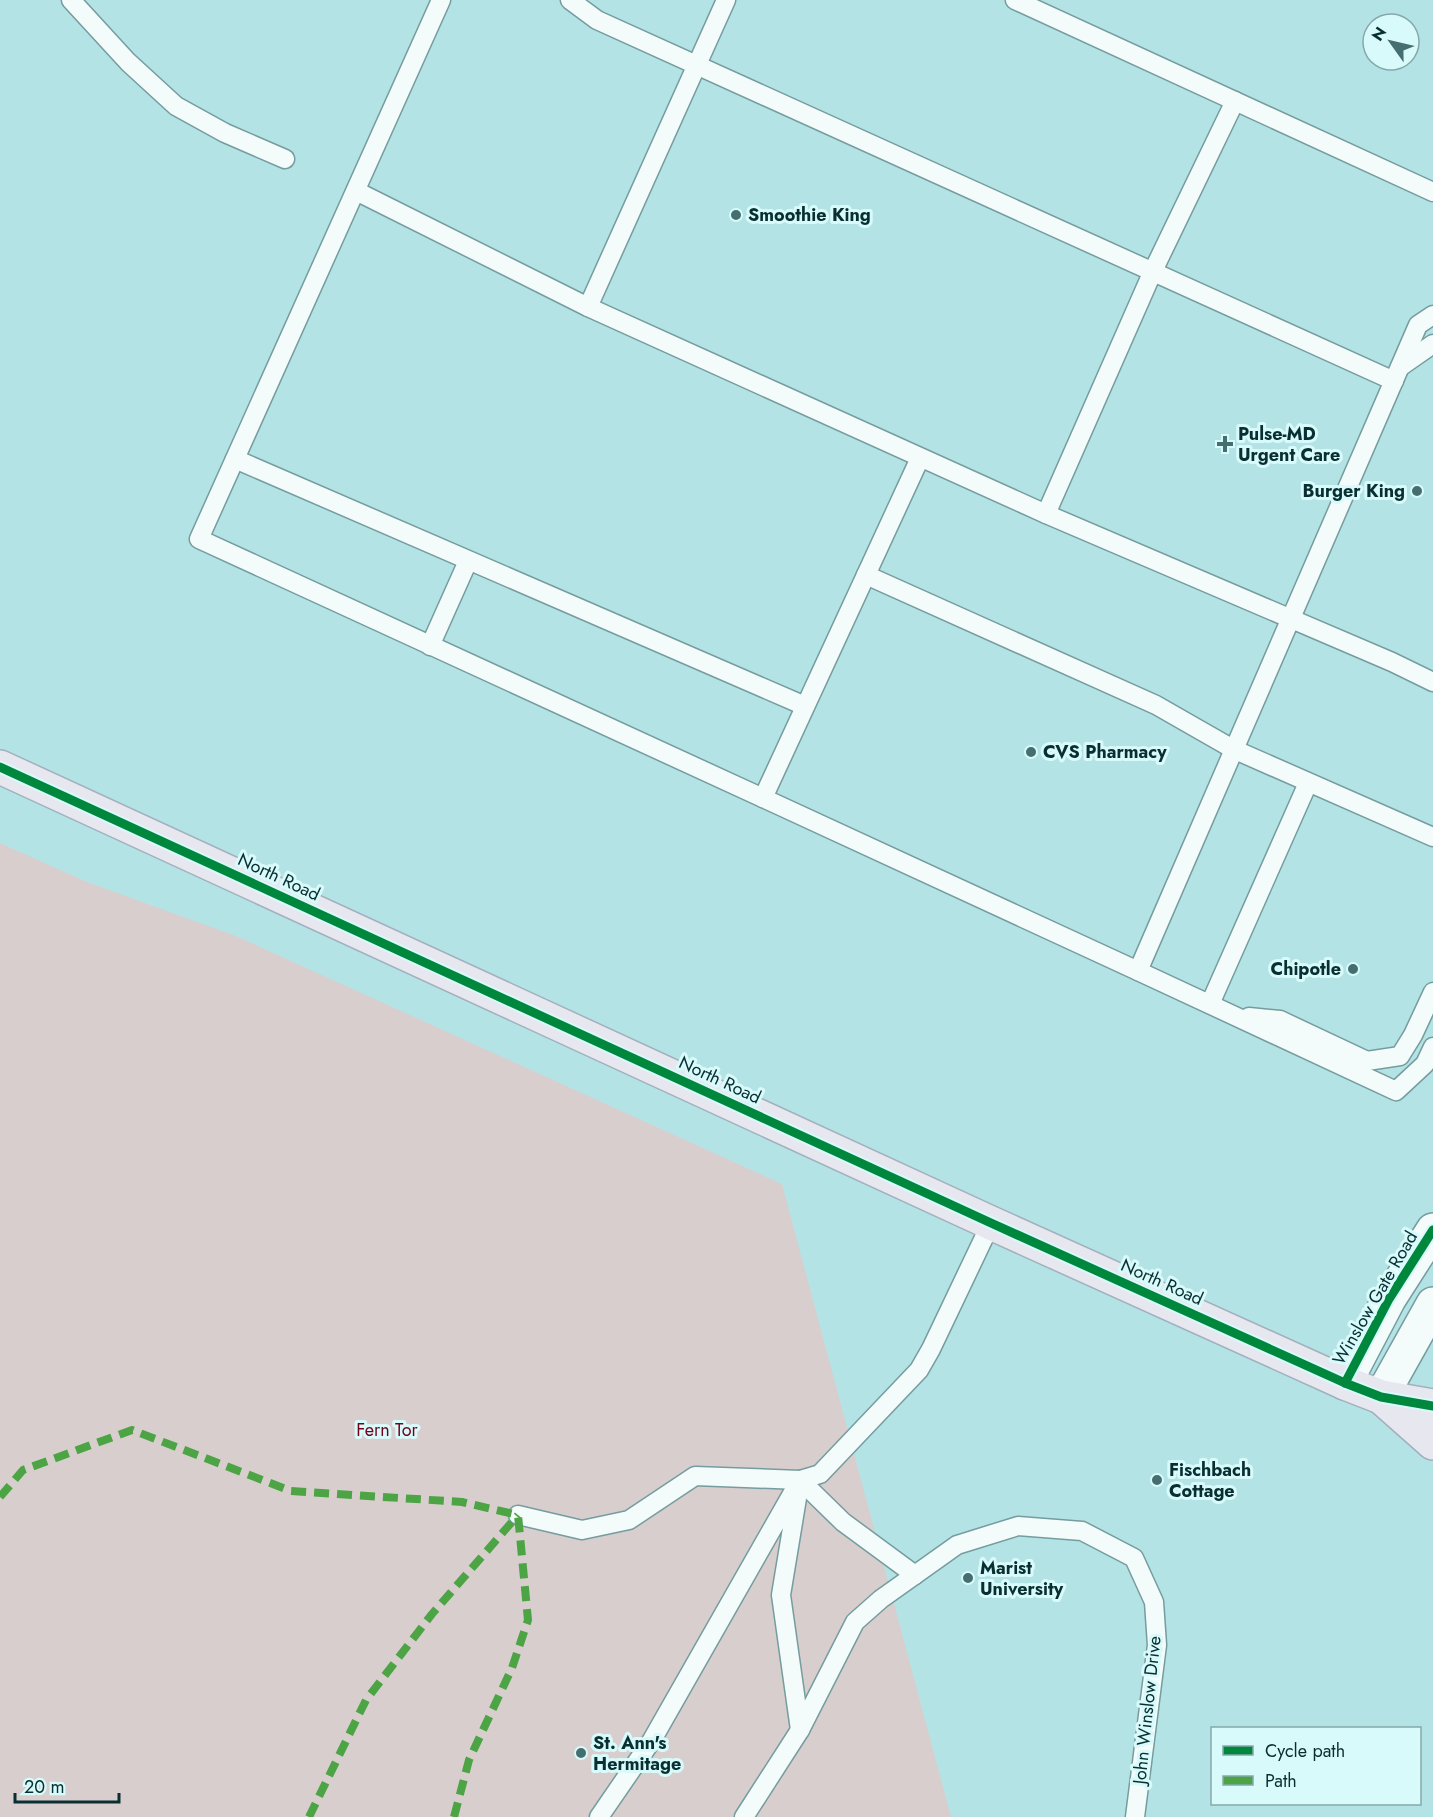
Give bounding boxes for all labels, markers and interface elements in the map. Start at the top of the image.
north arrow [1361,12,1421,72]
text: N [1366,22,1392,46]
place label: Smoothie King [748,202,871,228]
marker: Smoothie King [729,208,743,222]
place label: Pulse-MD Urgent Care [1238,421,1340,468]
marker: Pulse-MD Urgent Care [1216,435,1234,453]
place label: Burger King [1303,478,1405,504]
marker: Burger King [1410,484,1424,498]
place label: CVS Pharmacy [1043,739,1167,765]
marker: CVS Pharmacy [1024,745,1038,759]
street label: North Road [234,847,324,907]
place label: Chipotle [1271,956,1341,982]
marker: Chipotle [1346,962,1360,976]
street label: North Road [675,1050,765,1110]
street label: Winslow Gate Road [1326,1226,1424,1370]
street label: North Road [1117,1252,1207,1312]
park label: Fern Tor [356,1417,418,1443]
place label: Fischbach Cottage [1169,1457,1251,1504]
marker: Fischbach Cottage [1150,1473,1164,1487]
place label: Marist University [980,1555,1064,1602]
marker: Marist University [961,1571,975,1585]
street label: John Winslow Drive [1126,1635,1168,1787]
legend [1211,1727,1421,1805]
place label: St. Ann's Hermitage [593,1730,681,1777]
text: Cycle path [1265,1738,1345,1764]
marker: St. Ann's Hermitage [574,1746,588,1760]
scale bar [15,1766,118,1804]
text: Path [1265,1768,1297,1794]
text: 20 m [24,1774,64,1800]

